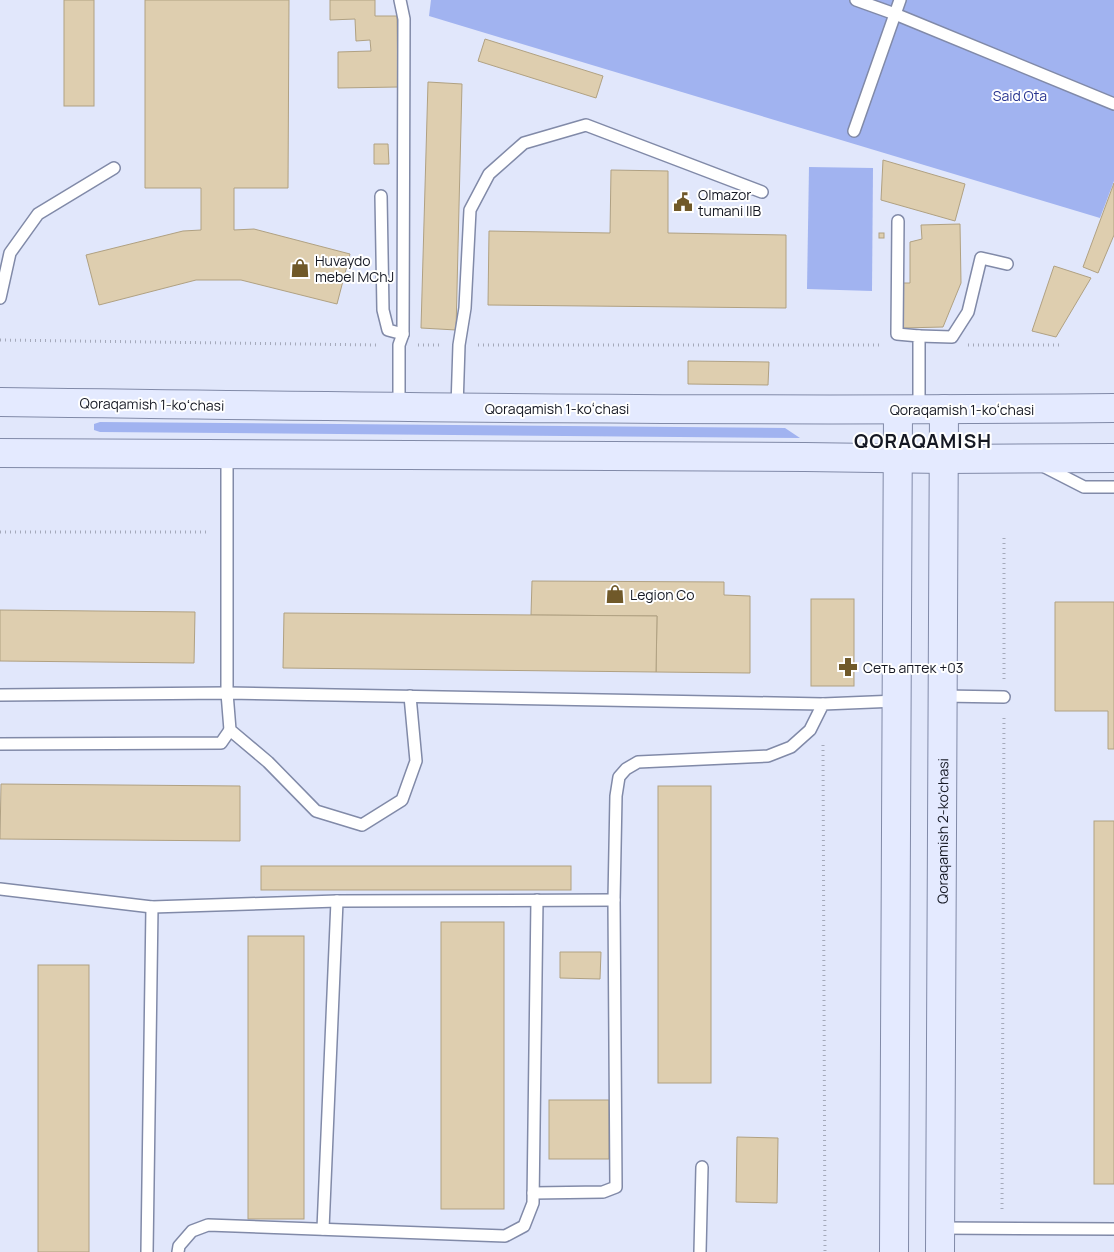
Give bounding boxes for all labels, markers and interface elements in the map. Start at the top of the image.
park label: Said Ota [993,86,1047,105]
place label: Olmazor tumani IIB [698,185,761,220]
public building icon: Olmazor tumani IIB [672,191,694,213]
place label: Huvaydo mebel MChJ [315,251,394,286]
shop icon: Huvaydo mebel MChJ [289,257,311,279]
street label: Qoraqamish 1-koʻchasi [80,393,224,415]
street label: Qoraqamish 1-koʻchasi [485,399,629,418]
street label: Qoraqamish 1-koʻchasi [890,400,1034,419]
district label: QORAQAMISH [854,428,992,454]
shop icon: Legion Co [604,583,626,605]
place label: Legion Co [630,585,695,604]
pharmacy icon: Сеть аптек +03 [837,656,859,678]
place label: Сеть аптек +03 [863,658,964,677]
street label: Qoraqamish 2-ko'chasi [932,758,952,904]

